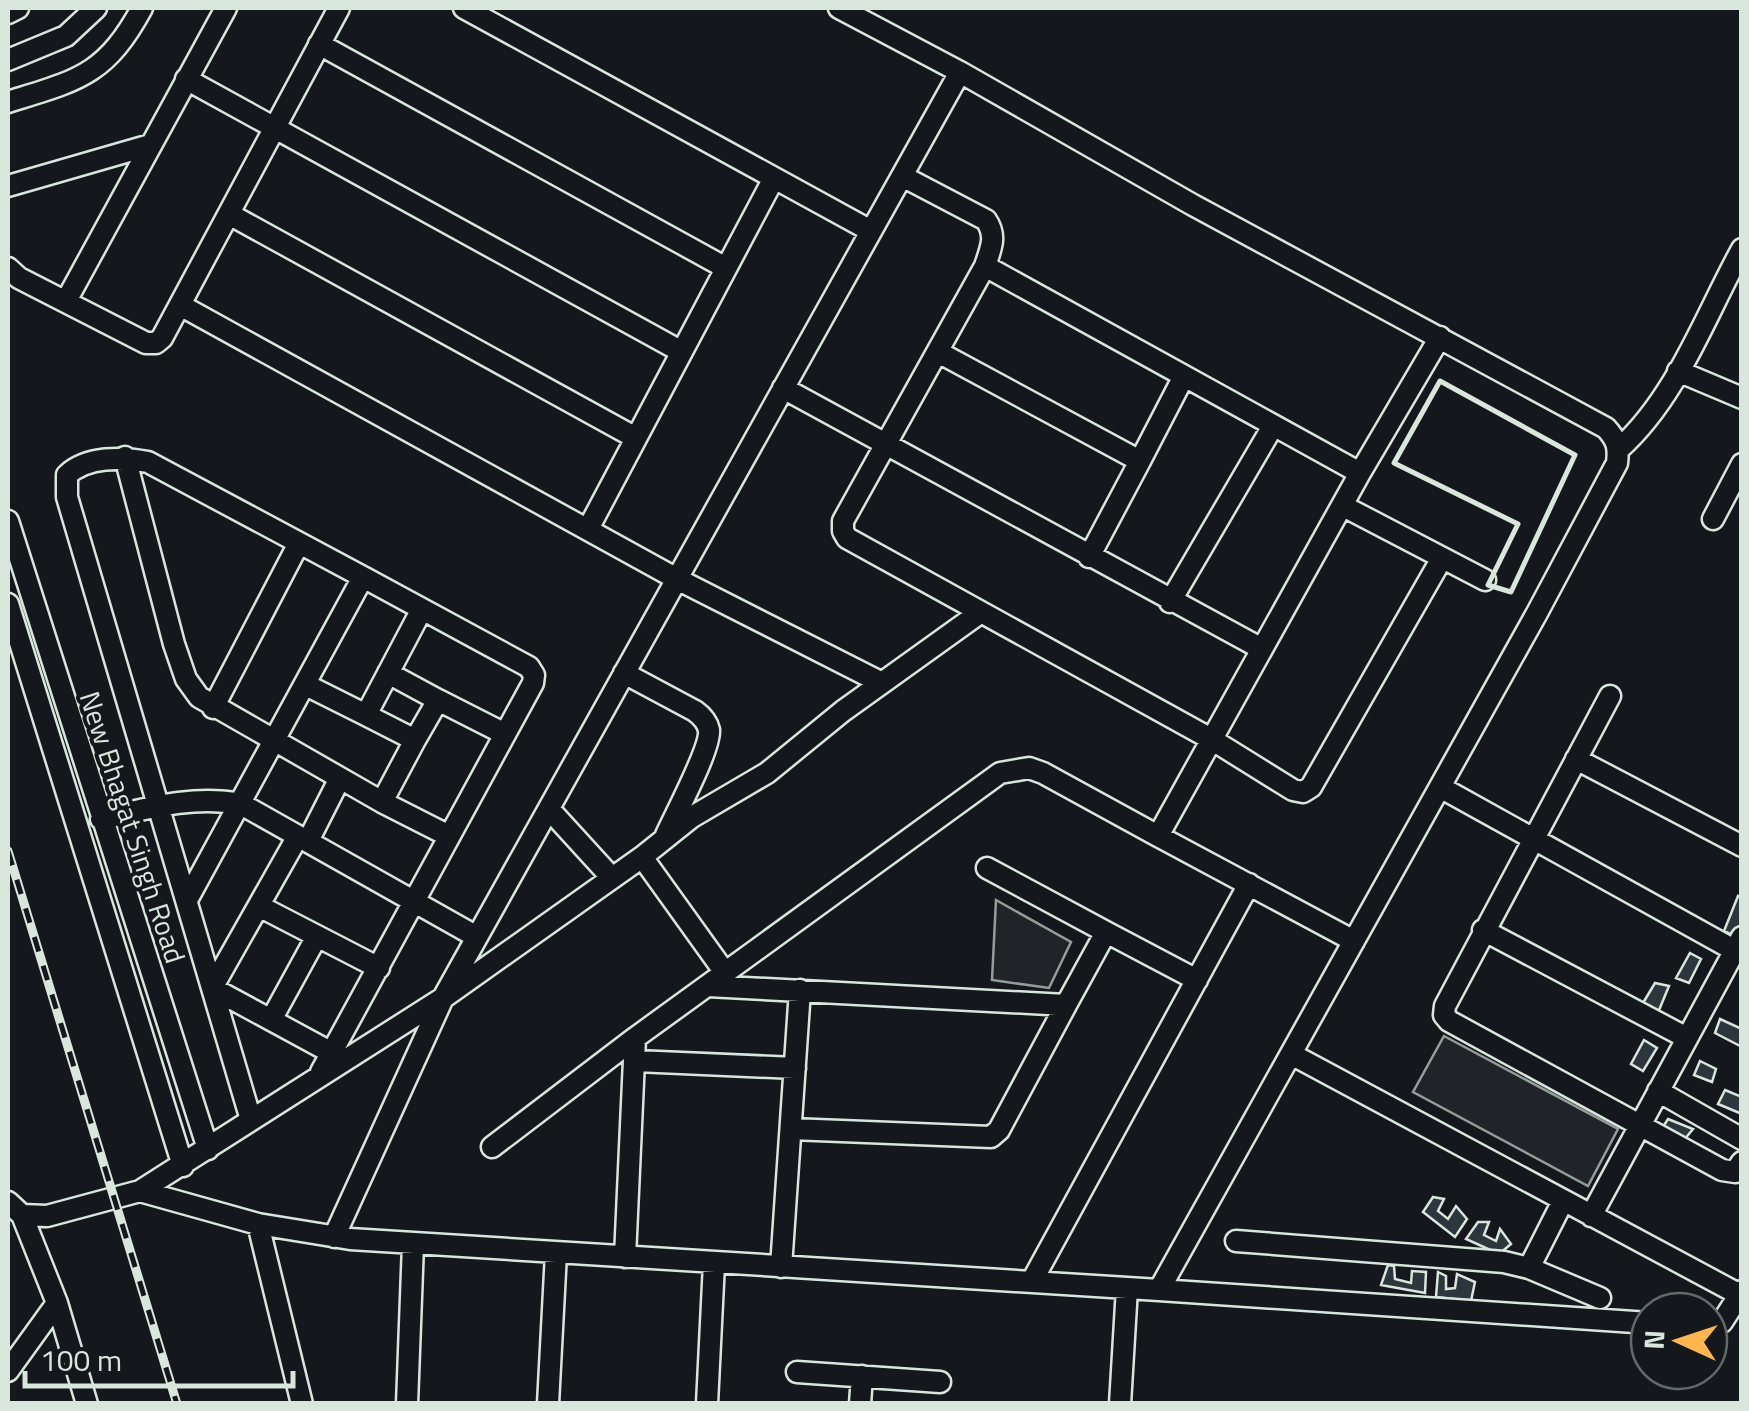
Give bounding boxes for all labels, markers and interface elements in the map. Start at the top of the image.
street label: New Bhagat Singh Road [69,686,197,968]
north arrow [1629,1291,1729,1391]
scale bar [25,1326,292,1388]
text: N [1632,1329,1676,1350]
text: 100 m [40,1337,122,1383]

